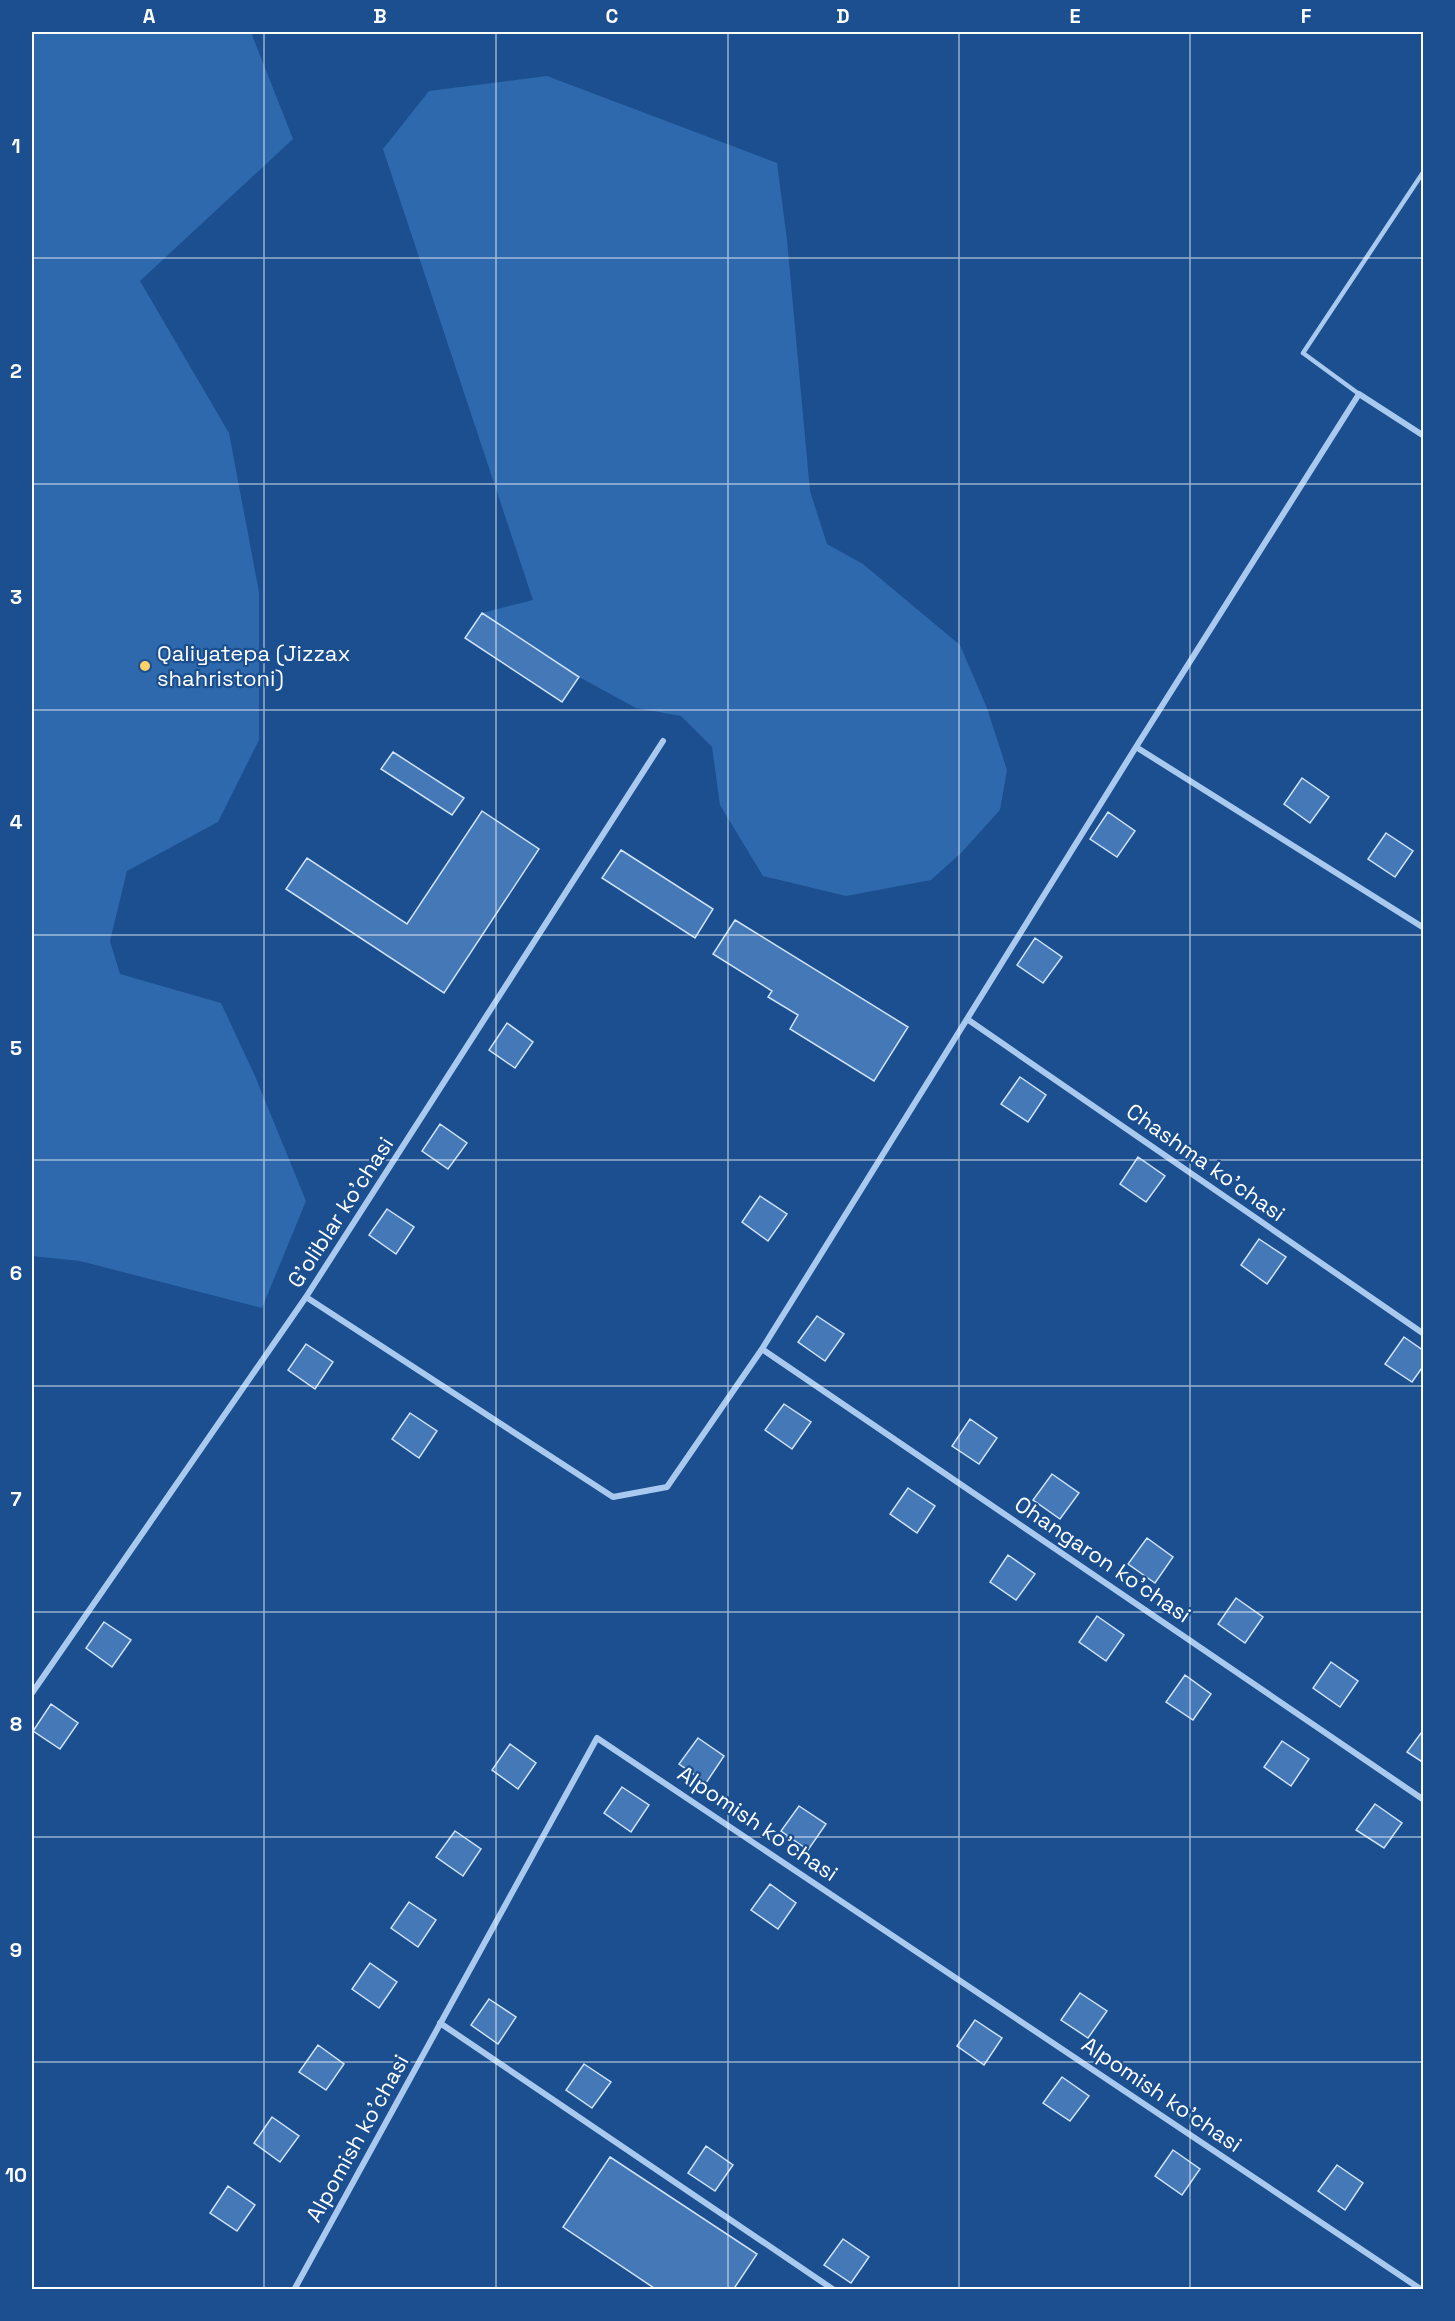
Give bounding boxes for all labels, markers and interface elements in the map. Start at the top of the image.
text: A [143,3,156,29]
text: B [373,3,387,29]
text: C [606,3,619,29]
text: D [836,3,850,29]
text: E [1069,3,1081,29]
text: F [1301,3,1312,29]
text: 1 [11,133,21,159]
text: 2 [10,358,22,384]
text: 3 [10,584,22,610]
place label: Qaliyatepa (Jizzax shahristoni) [157,639,351,692]
marker: Qaliyatepa (Jizzax shahristoni) [138,659,152,673]
text: 4 [10,809,23,835]
text: 5 [10,1035,22,1061]
street label: Chashma ko'chasi [1121,1097,1291,1227]
street label: G'oliblar ko'chasi [281,1131,399,1293]
text: 6 [10,1260,22,1286]
text: 7 [10,1486,22,1512]
street label: Ohangaron ko'chasi [1009,1490,1197,1628]
text: 8 [10,1711,22,1737]
street label: Alpomish ko'chasi [673,1759,843,1887]
text: 9 [10,1937,22,1963]
street label: Alpomish ko'chasi [1077,2030,1247,2158]
street label: Alpomish ko'chasi [299,2049,415,2227]
text: 10 [5,2162,27,2188]

